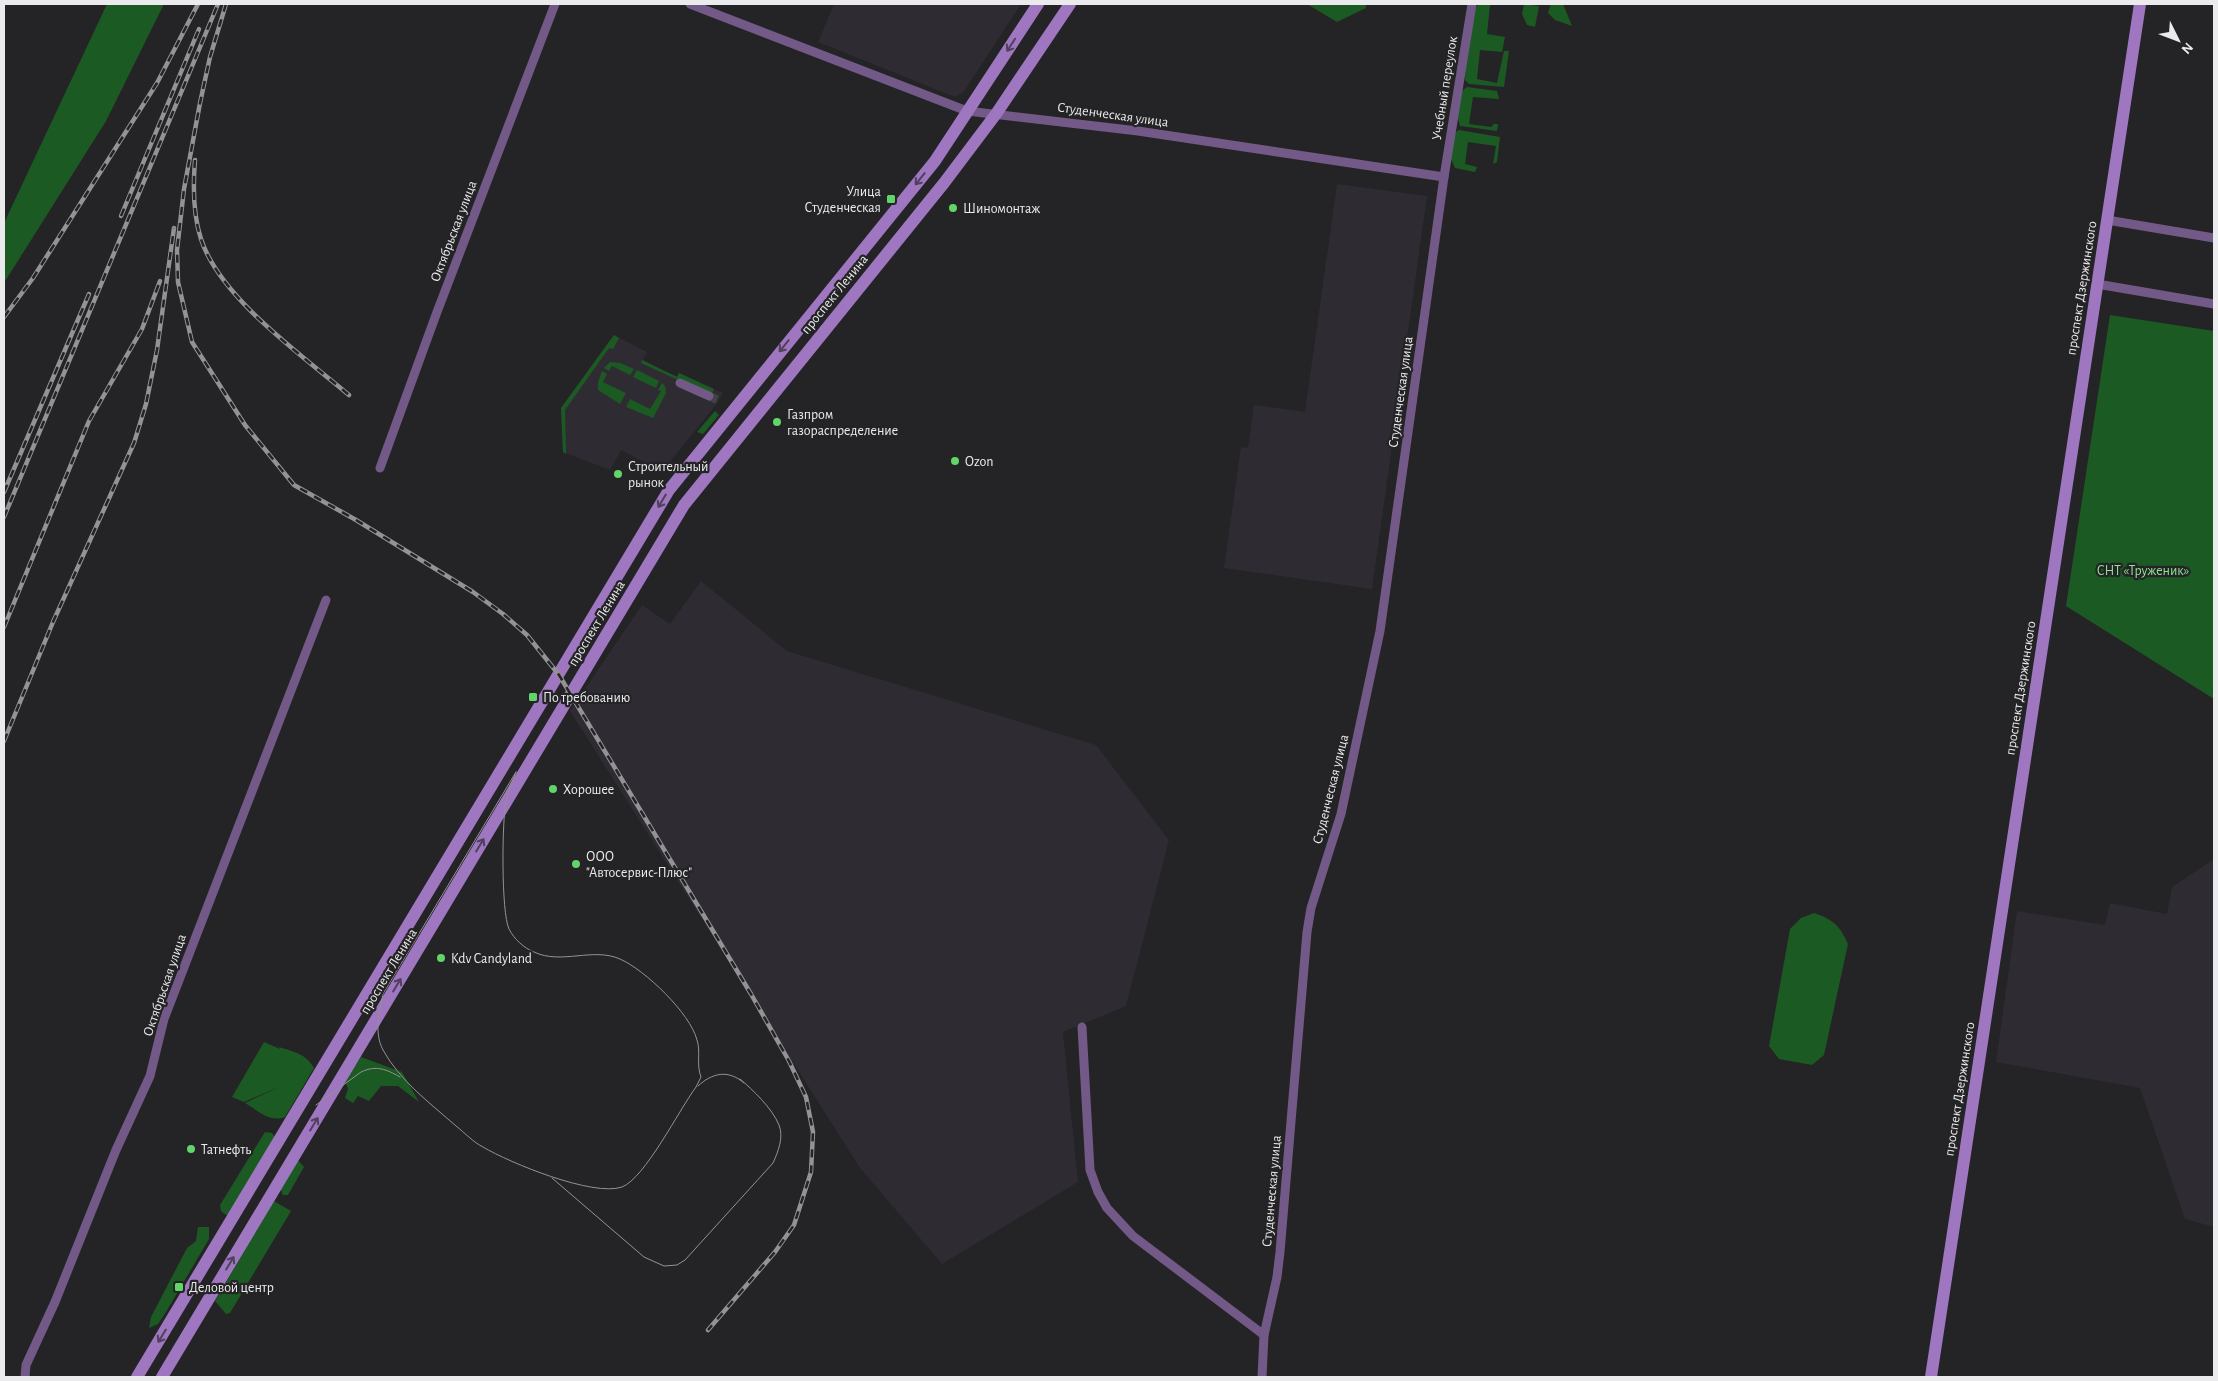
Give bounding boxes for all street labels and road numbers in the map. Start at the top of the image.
street label: Учебный переулок [1430,35,1460,141]
street label: Студенческая улица [1056,100,1170,130]
street label: Октябрьская улица [428,178,480,284]
street label: проспект Дзержинского [2064,220,2100,356]
street label: проспект Ленина [799,252,871,337]
street label: Студенческая улица [1386,335,1416,449]
street label: проспект Ленина [566,578,628,669]
street label: проспект Дзержинского [2003,620,2039,756]
street label: Студенческая улица [1311,732,1351,845]
street label: проспект Ленина [358,926,420,1017]
street label: Октябрьская улица [141,932,189,1038]
street label: проспект Дзержинского [1942,1021,1978,1157]
street label: Студенческая улица [1260,1134,1284,1248]

